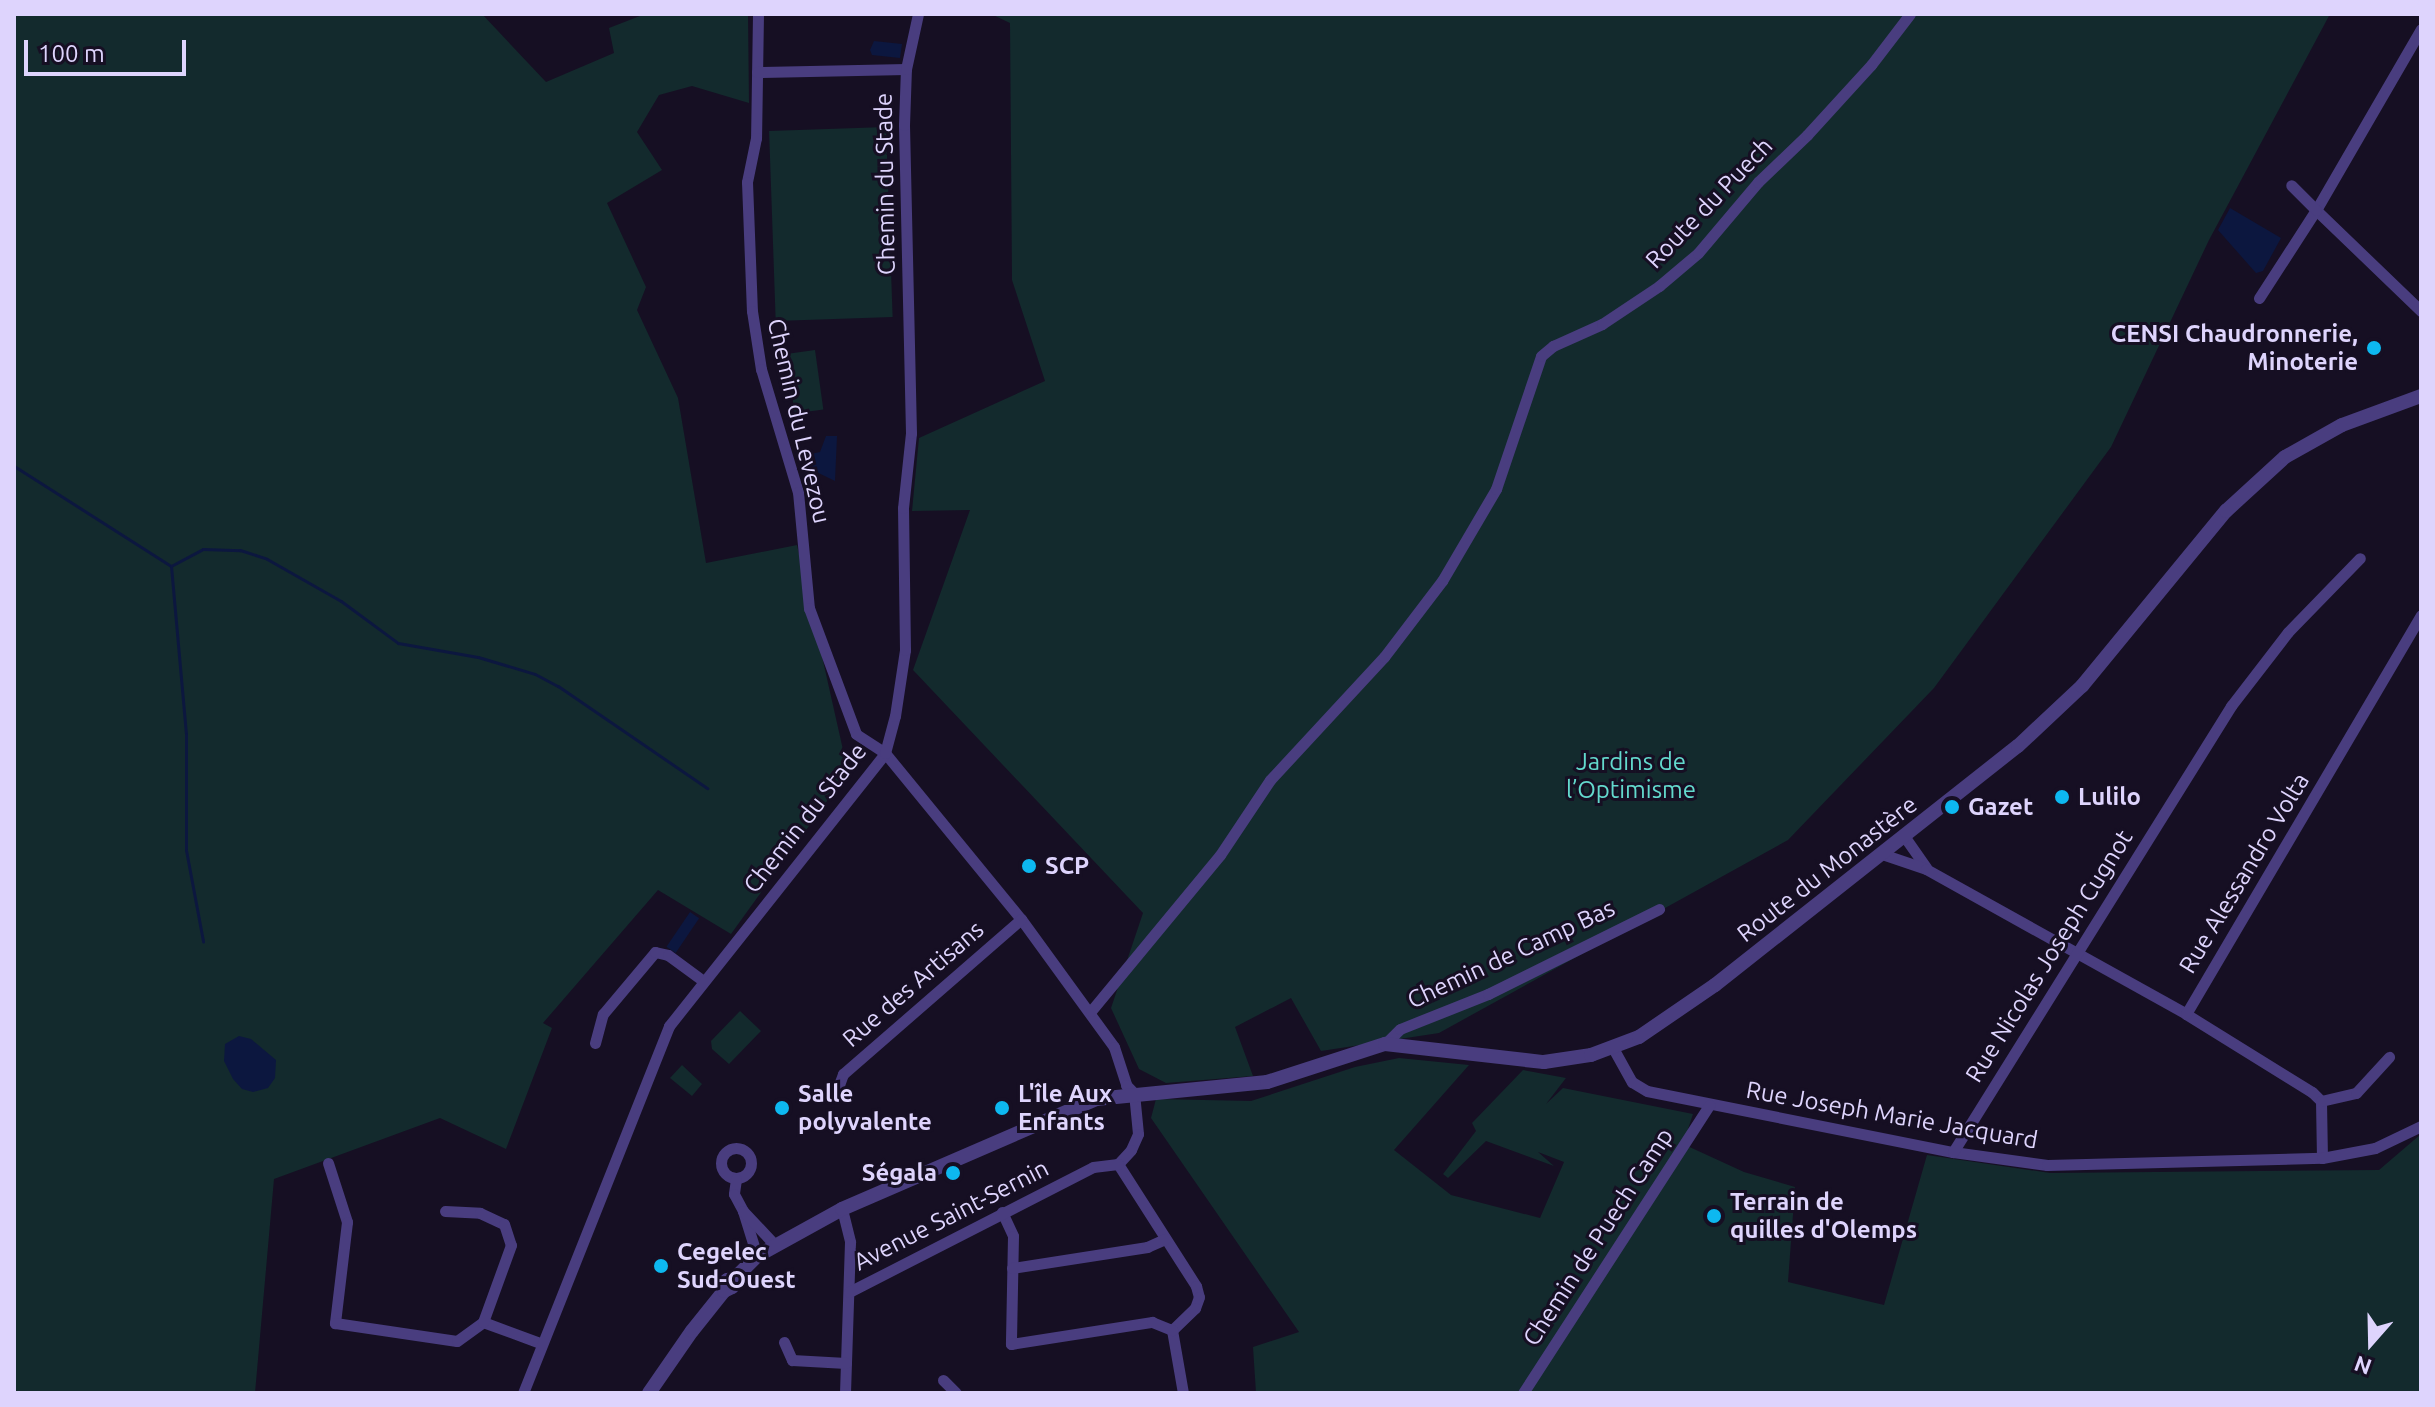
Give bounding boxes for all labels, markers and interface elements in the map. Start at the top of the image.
scale bar [28,24,190,74]
text: 100 m [38,40,105,67]
street label: Chemin du Stade [869,93,901,275]
street label: Route du Puech [1640,132,1778,274]
street label: Chemin du Levezou [761,316,837,526]
place label: CENSI Chaudronnerie, Minoterie [2111,320,2358,376]
marker: CENSI Chaudronnerie, Minoterie [2365,339,2383,357]
street label: Chemin du Stade [738,737,872,899]
park label: Jardins de l’Optimisme [1566,748,1696,804]
street label: Rue Alessandro Volta [2173,768,2315,978]
place label: Lulilo [2078,783,2141,811]
marker: Lulilo [2053,788,2071,806]
street label: Route du Monastère [1731,790,1923,948]
place label: Gazet [1968,793,2033,821]
marker: Gazet [1943,798,1961,816]
street label: Rue Nicolas Joseph Cugnot [1959,825,2139,1087]
place label: SCP [1045,852,1089,880]
marker: SCP [1020,857,1038,875]
street label: Chemin de Camp Bas [1403,893,1619,1015]
street label: Rue des Artisans [837,915,989,1053]
street label: Rue Joseph Marie Jacquard [1744,1075,2040,1155]
place label: Salle polyvalente [798,1080,932,1136]
place label: L'île Aux Enfants [1018,1080,1112,1136]
marker: Salle polyvalente [773,1099,791,1117]
marker: L'île Aux Enfants [993,1099,1011,1117]
street label: Chemin de Puech Camp [1517,1123,1679,1351]
street label: Avenue Saint-Sernin [849,1153,1053,1277]
place label: Ségala [862,1159,937,1187]
marker: Ségala [944,1164,962,1182]
place label: Terrain de quilles d'Olemps [1730,1188,1917,1244]
marker: Terrain de quilles d'Olemps [1705,1207,1723,1225]
place label: Cegelec Sud-Ouest [677,1238,796,1294]
marker: Cegelec Sud-Ouest [652,1257,670,1275]
north arrow [2331,1303,2411,1383]
text: N [2351,1351,2375,1381]

